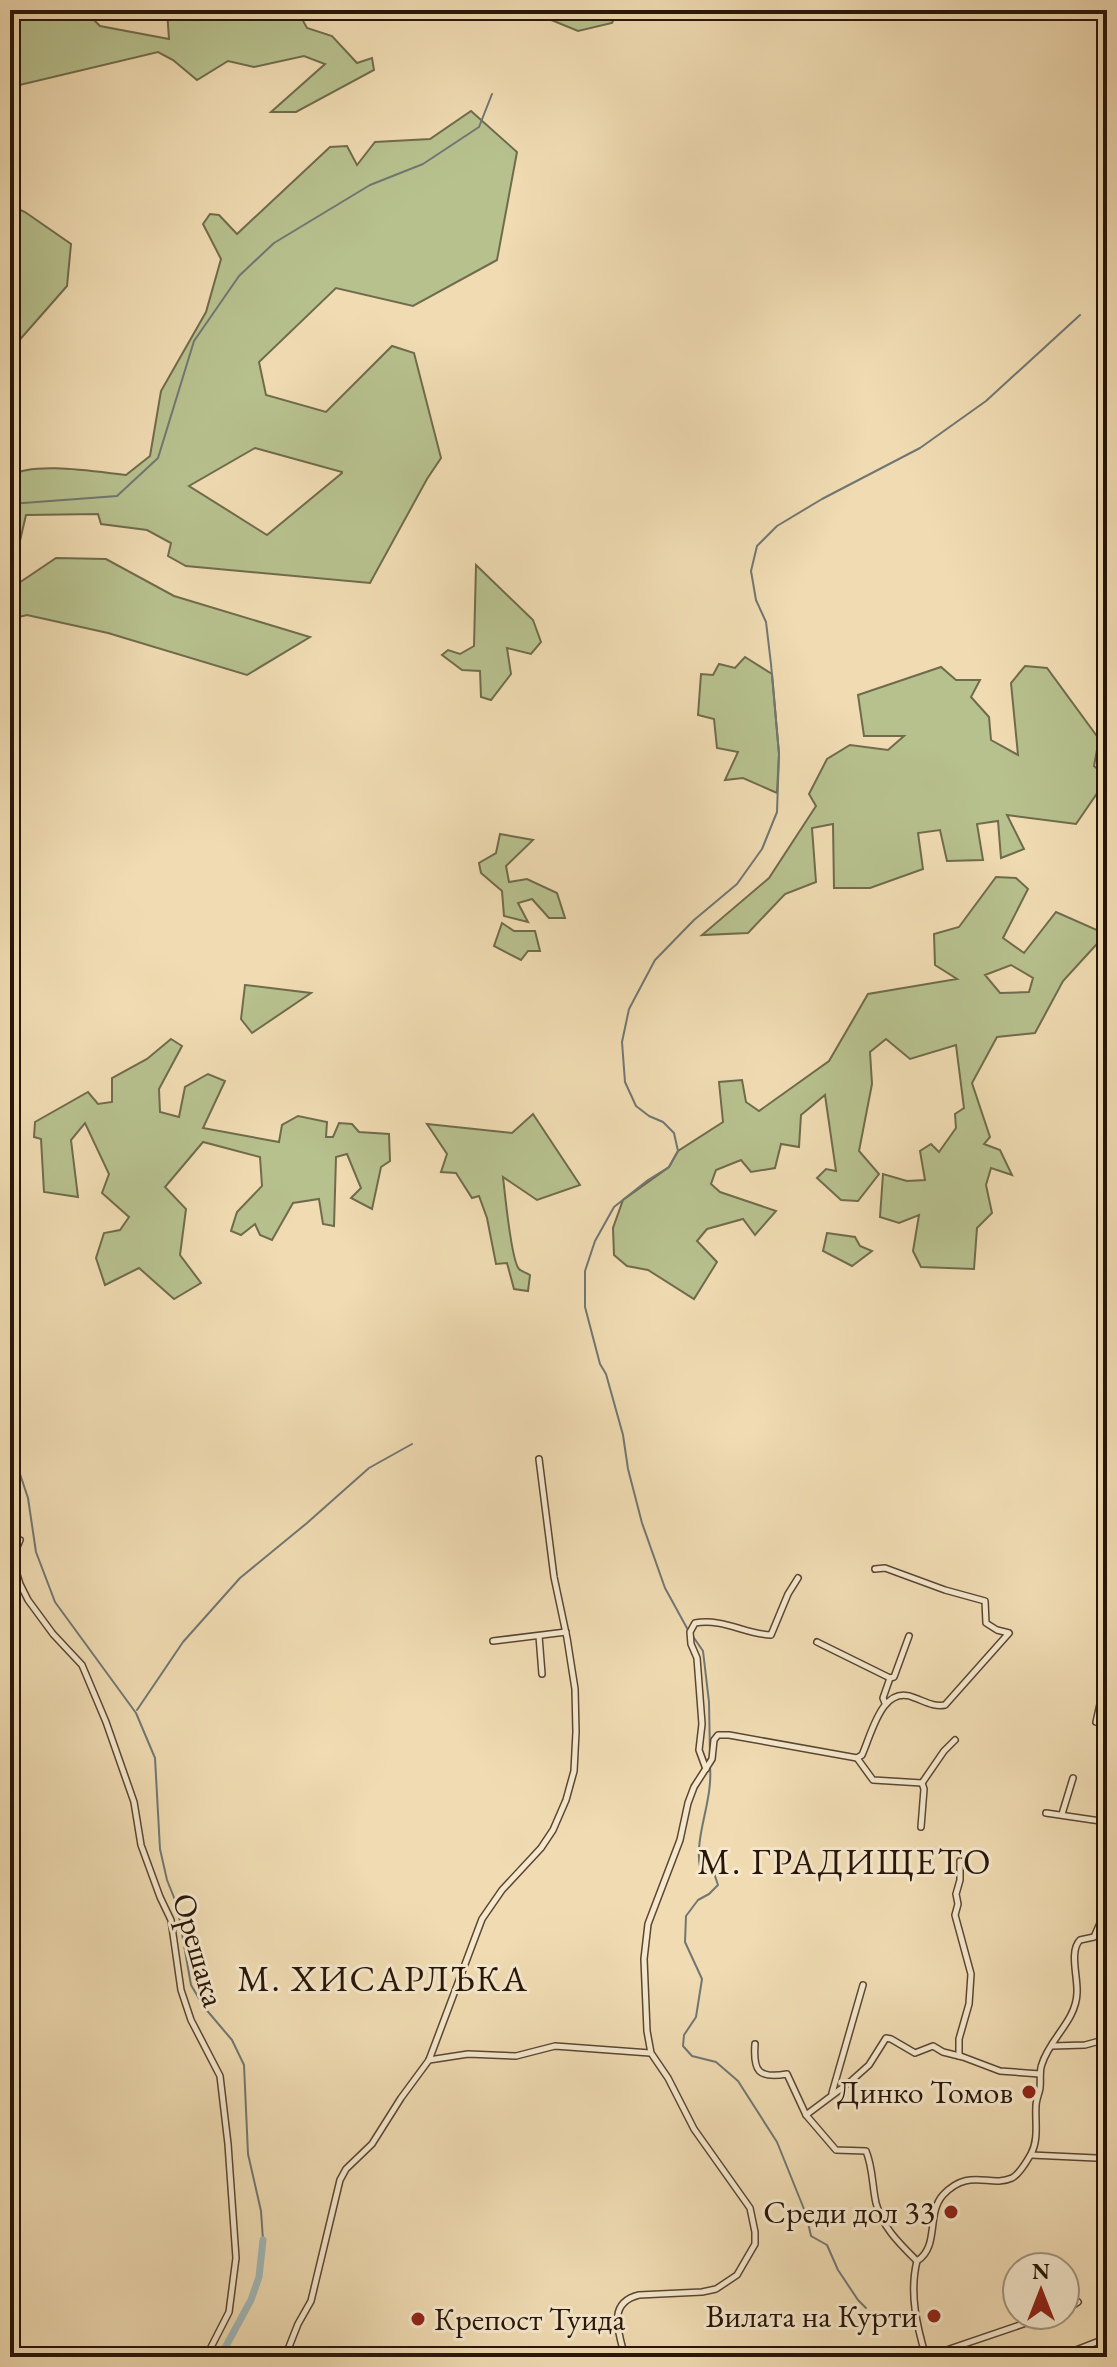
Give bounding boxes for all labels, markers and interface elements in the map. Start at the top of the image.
district label: М. ГРАДИЩЕТО [698,1838,992,1885]
street label: Орешака [163,1888,235,2012]
district label: М. ХИСАРЛЪКА [237,1955,529,2002]
place label: Динко Томов [837,2071,1013,2113]
marker: Динко Томов [1020,2083,1038,2101]
place label: Среди дол 33 [763,2191,935,2233]
marker: Среди дол 33 [942,2203,960,2221]
north arrow [1001,2251,1081,2331]
text: N [1032,2257,1050,2286]
place label: Вилата на Курти [706,2295,918,2337]
place label: Крепост Туида [434,2298,625,2340]
marker: Вилата на Курти [925,2307,943,2325]
marker: Крепост Туида [409,2310,427,2328]

